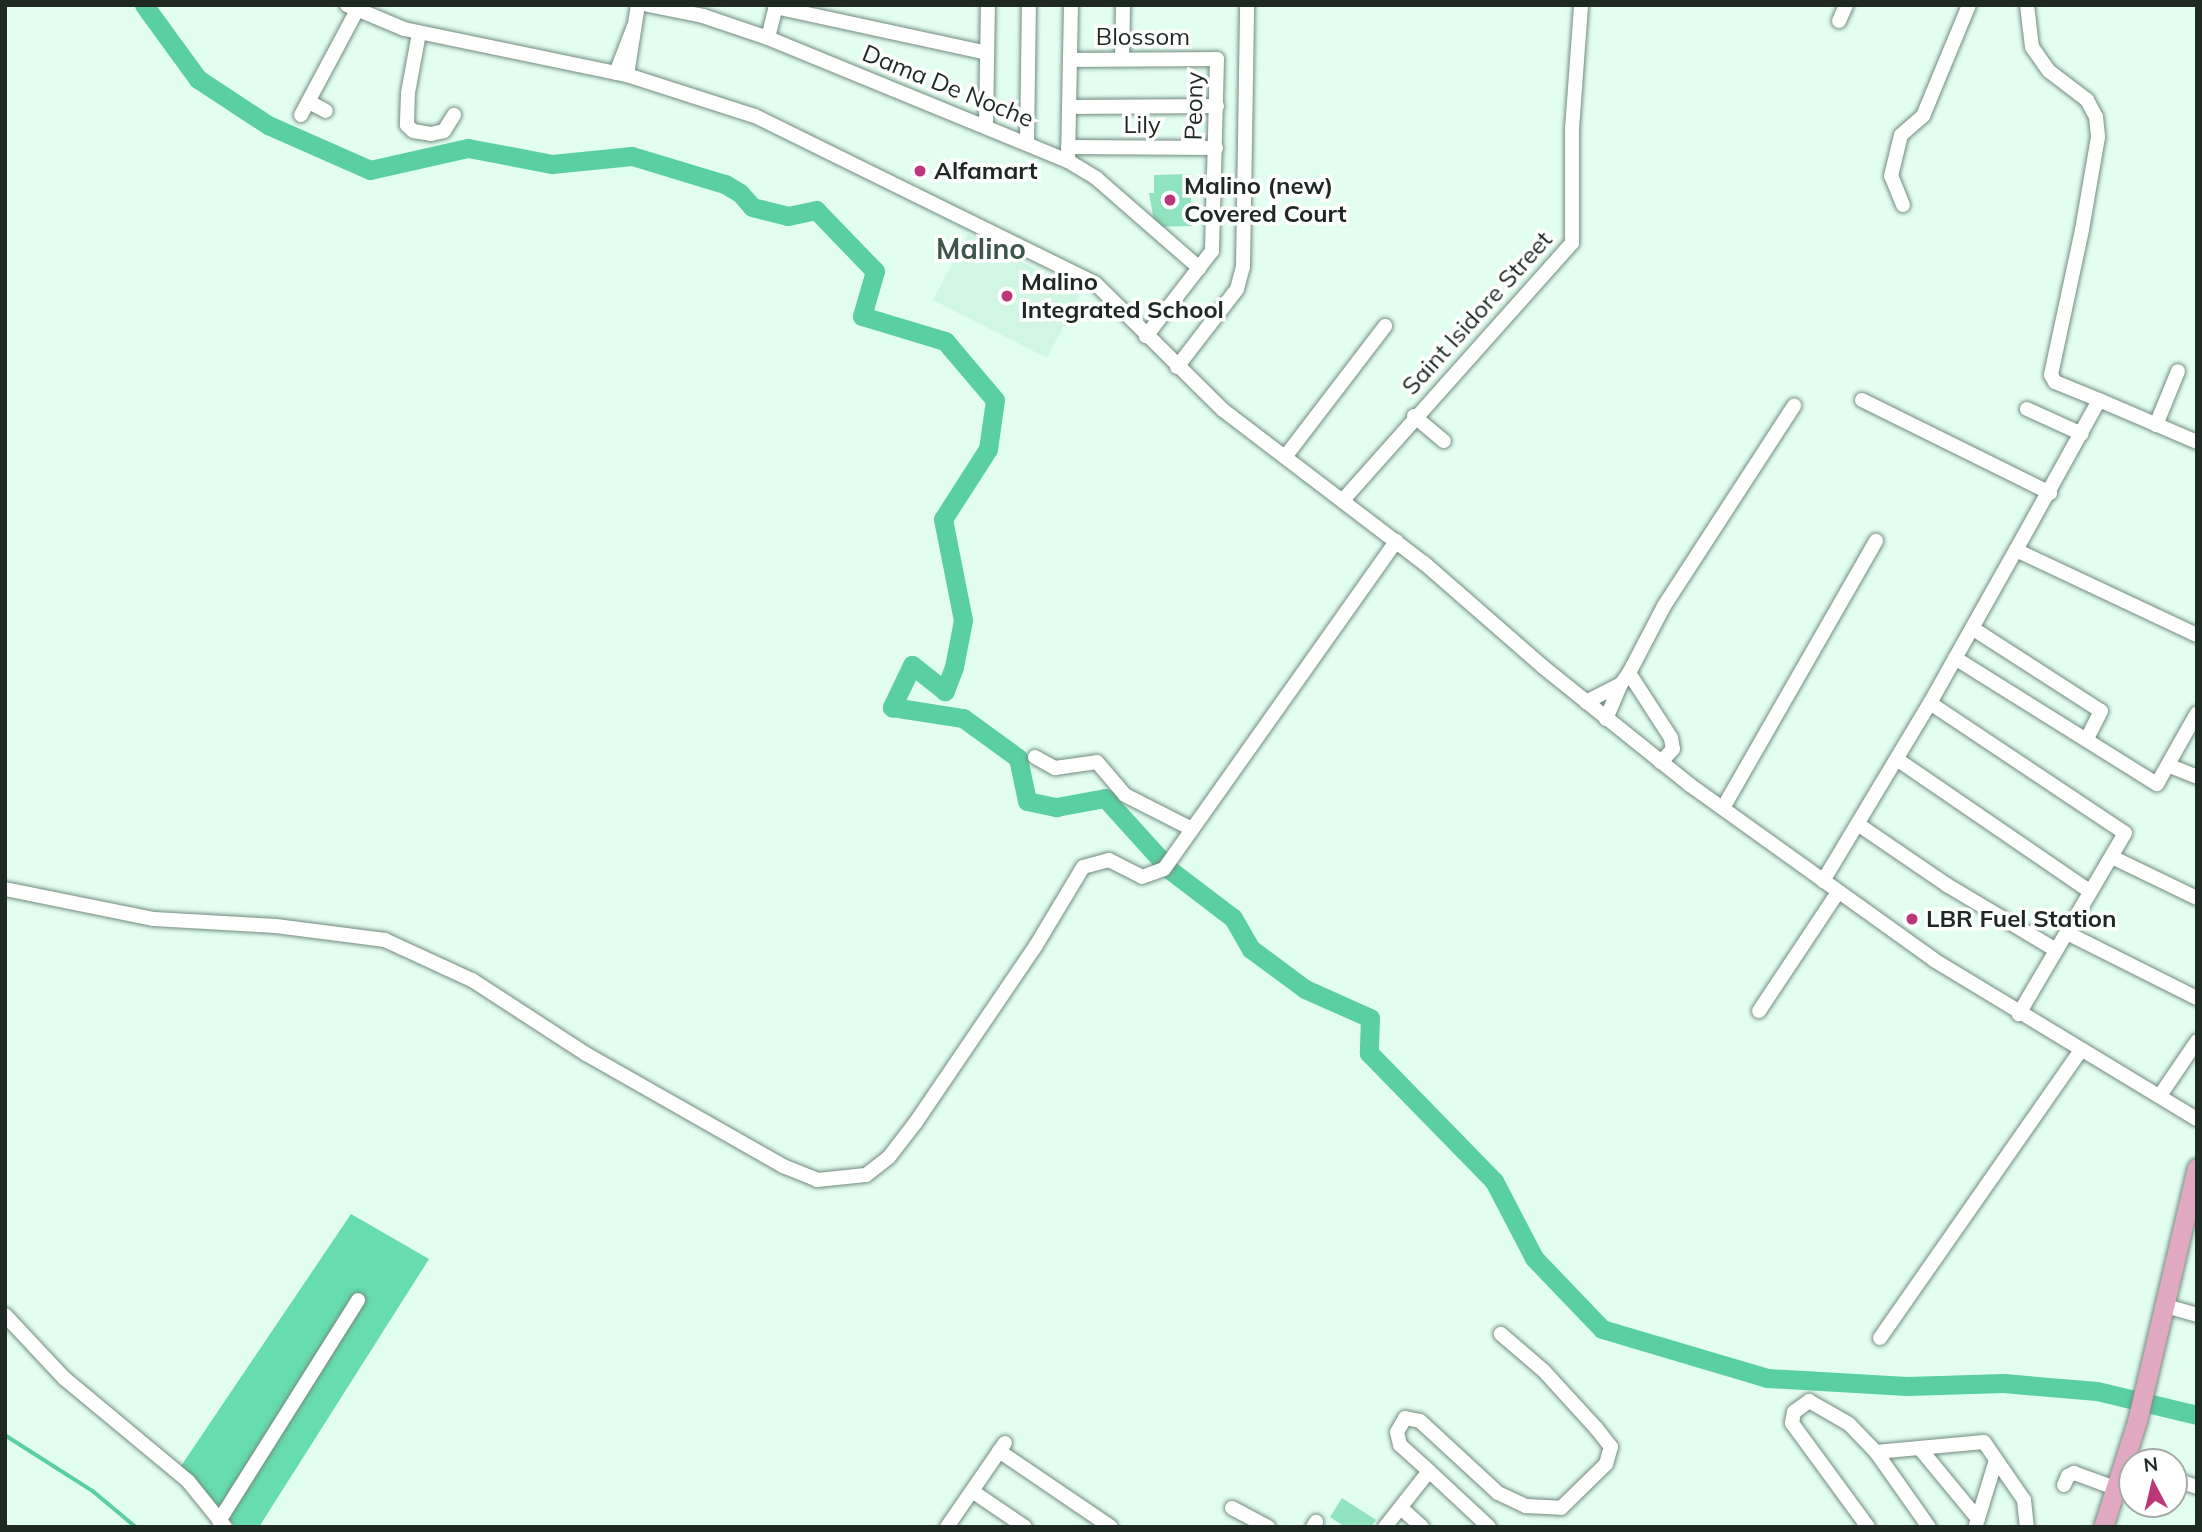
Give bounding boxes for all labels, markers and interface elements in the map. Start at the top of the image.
street label: Blossom [1096,23,1190,51]
street label: Dama De Noche [858,39,1038,133]
street label: Peony [1179,71,1209,141]
street label: Lily [1123,111,1161,139]
place label: Alfamart [934,157,1038,185]
marker: Alfamart [912,163,928,179]
place label: Malino (new) Covered Court [1184,172,1347,228]
marker: Malino (new) Covered Court [1162,192,1178,208]
street label: Saint Isidore Street [1396,225,1558,401]
district label: Malino [936,232,1026,266]
place label: Malino Integrated School [1021,268,1224,324]
marker: Malino Integrated School [999,288,1015,304]
place label: LBR Fuel Station [1926,905,2117,933]
marker: LBR Fuel Station [1904,911,1920,927]
north arrow [2118,1448,2188,1518]
text: N [2142,1451,2159,1477]

